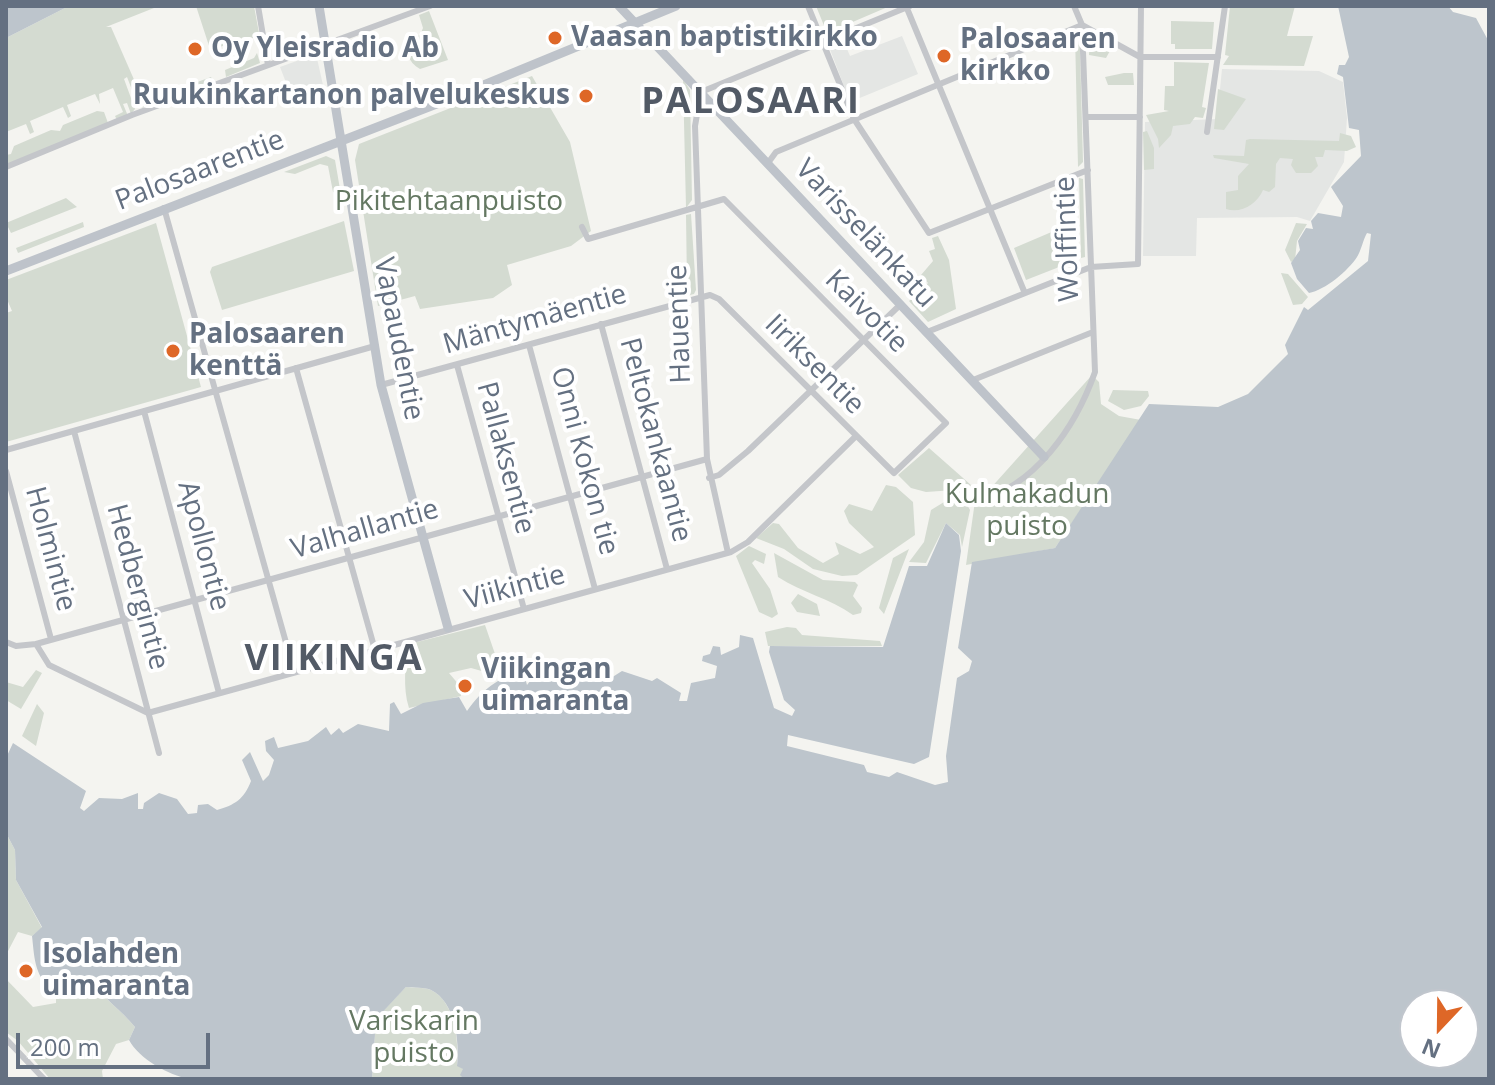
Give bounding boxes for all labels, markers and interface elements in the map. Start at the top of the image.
place label: Vaasan baptistikirkko [571,21,878,55]
place label: Palosaaren kirkko [960,23,1116,89]
marker: Vaasan baptistikirkko [546,29,564,47]
place label: Oy Yleisradio Ab [211,32,439,66]
marker: Oy Yleisradio Ab [186,40,204,58]
marker: Palosaaren kirkko [935,47,953,65]
place label: Ruukinkartanon palvelukeskus [133,79,570,113]
district label: PALOSAARI [641,81,861,125]
marker: Ruukinkartanon palvelukeskus [577,87,595,105]
street label: Palosaarentie [111,123,289,219]
street label: Varisselänkatu [788,153,942,315]
street label: Wolffintie [1049,176,1087,302]
park label: Pikitehtaanpuisto [335,185,563,219]
street label: Vapaudentie [366,255,430,423]
street label: Hauentie [661,264,699,384]
street label: Kaivotie [818,264,914,360]
street label: Mäntymäentie [439,278,631,362]
street label: Iiriksentie [757,308,871,422]
place label: Palosaaren kenttä [189,318,345,384]
street label: Peltokankaantie [612,334,698,546]
marker: Palosaaren kenttä [164,342,182,360]
street label: Onni Kokon tie [543,363,625,559]
street label: Pallaksentie [469,378,541,538]
street label: Apollontie [170,478,236,614]
park label: Kulmakadun puisto [945,478,1109,544]
street label: Holmintie [17,483,83,615]
street label: Valhallantie [287,493,443,567]
street label: Hedbergintie [99,501,175,673]
street label: Viikintie [461,559,569,617]
district label: VIIKINGA [244,638,424,682]
place label: Viikingan uimaranta [481,653,629,719]
marker: Viikingan uimaranta [456,677,474,695]
place label: Isolahden uimaranta [42,938,190,1004]
marker: Isolahden uimaranta [17,962,35,980]
north arrow [1399,989,1479,1069]
park label: Variskarin puisto [349,1005,479,1071]
scale bar [20,1017,214,1067]
text: 200 m [30,1030,100,1063]
text: N [1417,1032,1445,1067]

